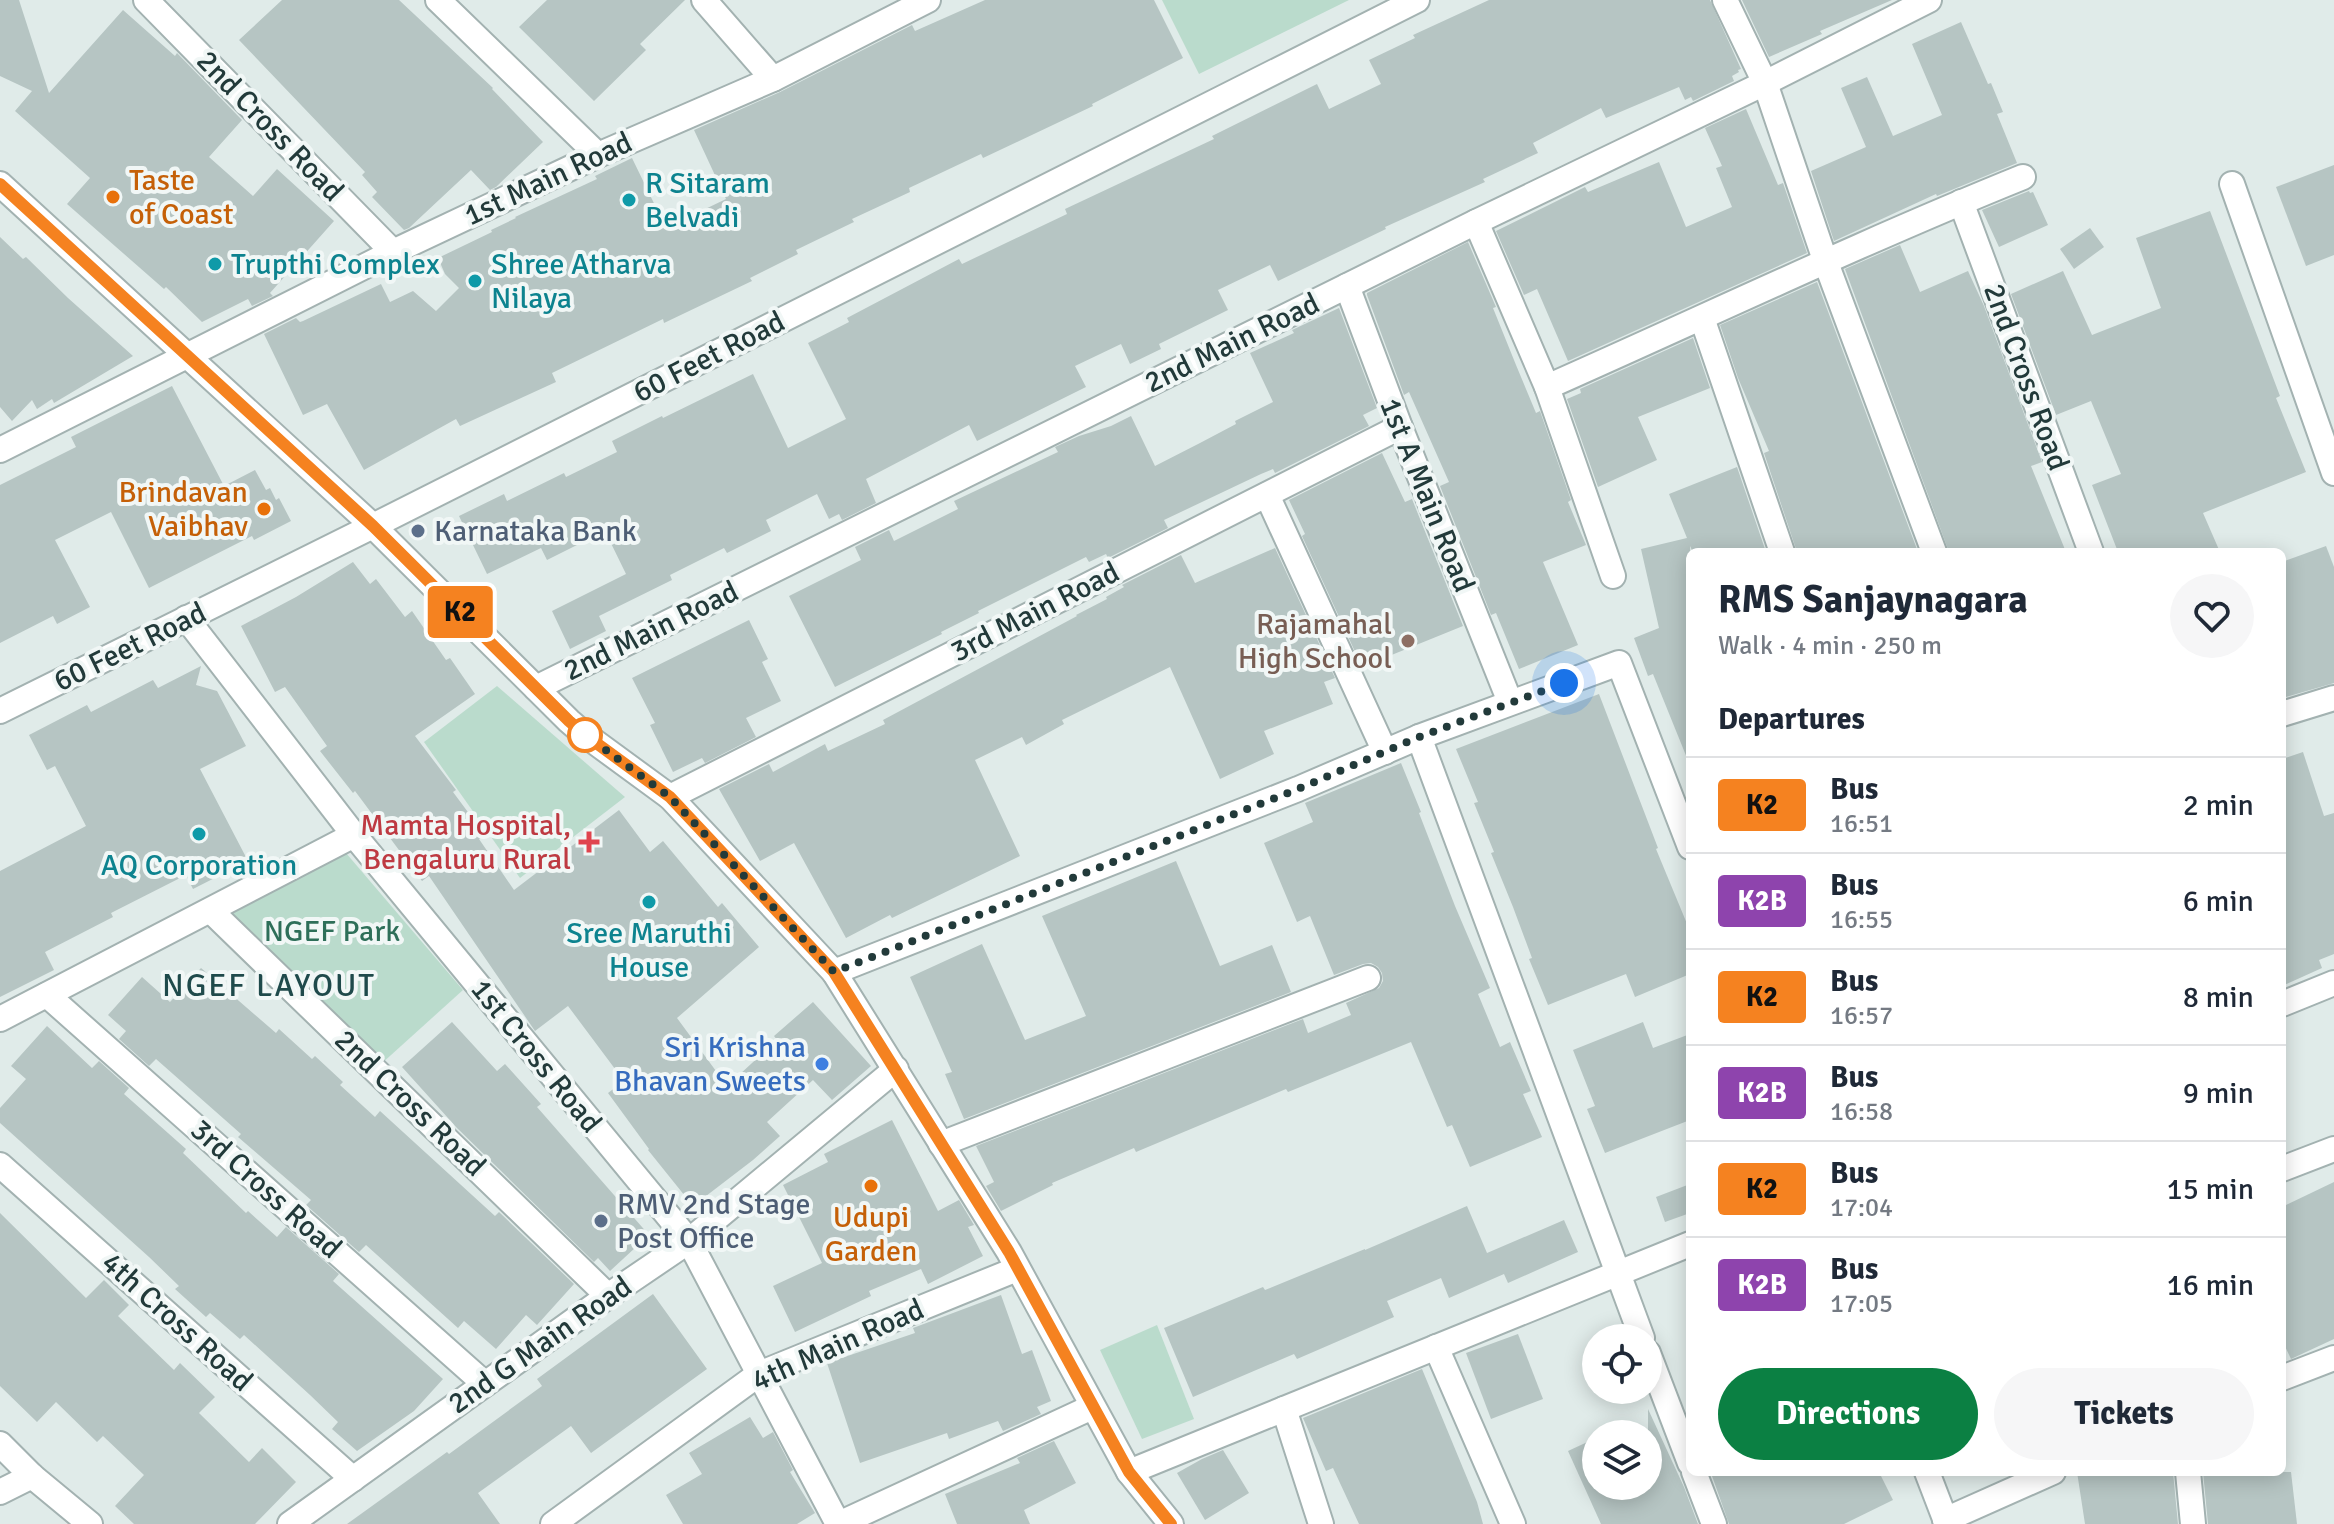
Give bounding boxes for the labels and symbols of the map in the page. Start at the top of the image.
street label: 2nd Cross Road [188,43,352,209]
street label: 1st Main Road [458,124,638,234]
place label: Taste of Coast [129,162,233,233]
place label: R Sitaram Belvadi [645,165,770,236]
marker: Taste of Coast [104,188,122,206]
marker: R Sitaram Belvadi [620,191,638,209]
place label: Trupthi Complex [231,246,440,283]
place label: Shree Atharva Nilaya [491,246,672,317]
marker: Trupthi Complex [206,255,224,273]
marker: Shree Atharva Nilaya [466,272,484,290]
street label: 2nd Cross Road [1975,278,2077,476]
street label: 2nd Main Road [1139,285,1325,401]
street label: 60 Feet Road [627,303,791,411]
street label: 1st A Main Road [1371,392,1483,598]
place label: Brindavan Vaibhav [118,474,248,545]
marker: Brindavan Vaibhav [255,500,273,518]
place label: Karnataka Bank [434,513,637,550]
marker: Karnataka Bank [409,522,427,540]
street label: 3rd Main Road [945,554,1125,670]
street label: 2nd Main Road [558,573,744,689]
line badge: K2 [424,586,496,638]
street label: 60 Feet Road [48,594,212,700]
place label: Rajamahal High School [1238,606,1392,677]
marker: Rajamahal High School [1399,632,1417,650]
your location [1544,663,1584,703]
unlabelled marker [568,718,602,752]
place label: Mamta Hospital, Bengaluru Rural [360,807,571,878]
marker: AQ Corporation [190,825,208,843]
marker: Mamta Hospital, Bengaluru Rural [578,831,600,853]
place label: AQ Corporation [101,847,297,884]
marker: Sree Maruthi House [640,893,658,911]
park label: NGEF Park [264,913,400,950]
place label: Sree Maruthi House [566,915,732,986]
district label: NGEF LAYOUT [162,966,376,1005]
street label: 1st Cross Road [463,971,609,1141]
street label: 2nd Cross Road [327,1021,493,1185]
place label: Sri Krishna Bhavan Sweets [614,1029,806,1100]
marker: Sri Krishna Bhavan Sweets [813,1055,831,1073]
street label: 3rd Cross Road [183,1111,349,1267]
marker: Udupi Garden [862,1177,880,1195]
place label: RMV 2nd Stage Post Office [617,1186,811,1257]
place label: Udupi Garden [825,1199,917,1270]
marker: RMV 2nd Stage Post Office [592,1212,610,1230]
street label: 4th Cross Road [94,1244,260,1400]
street label: 2nd G Main Road [441,1268,639,1422]
street label: 4th Main Road [746,1291,930,1399]

